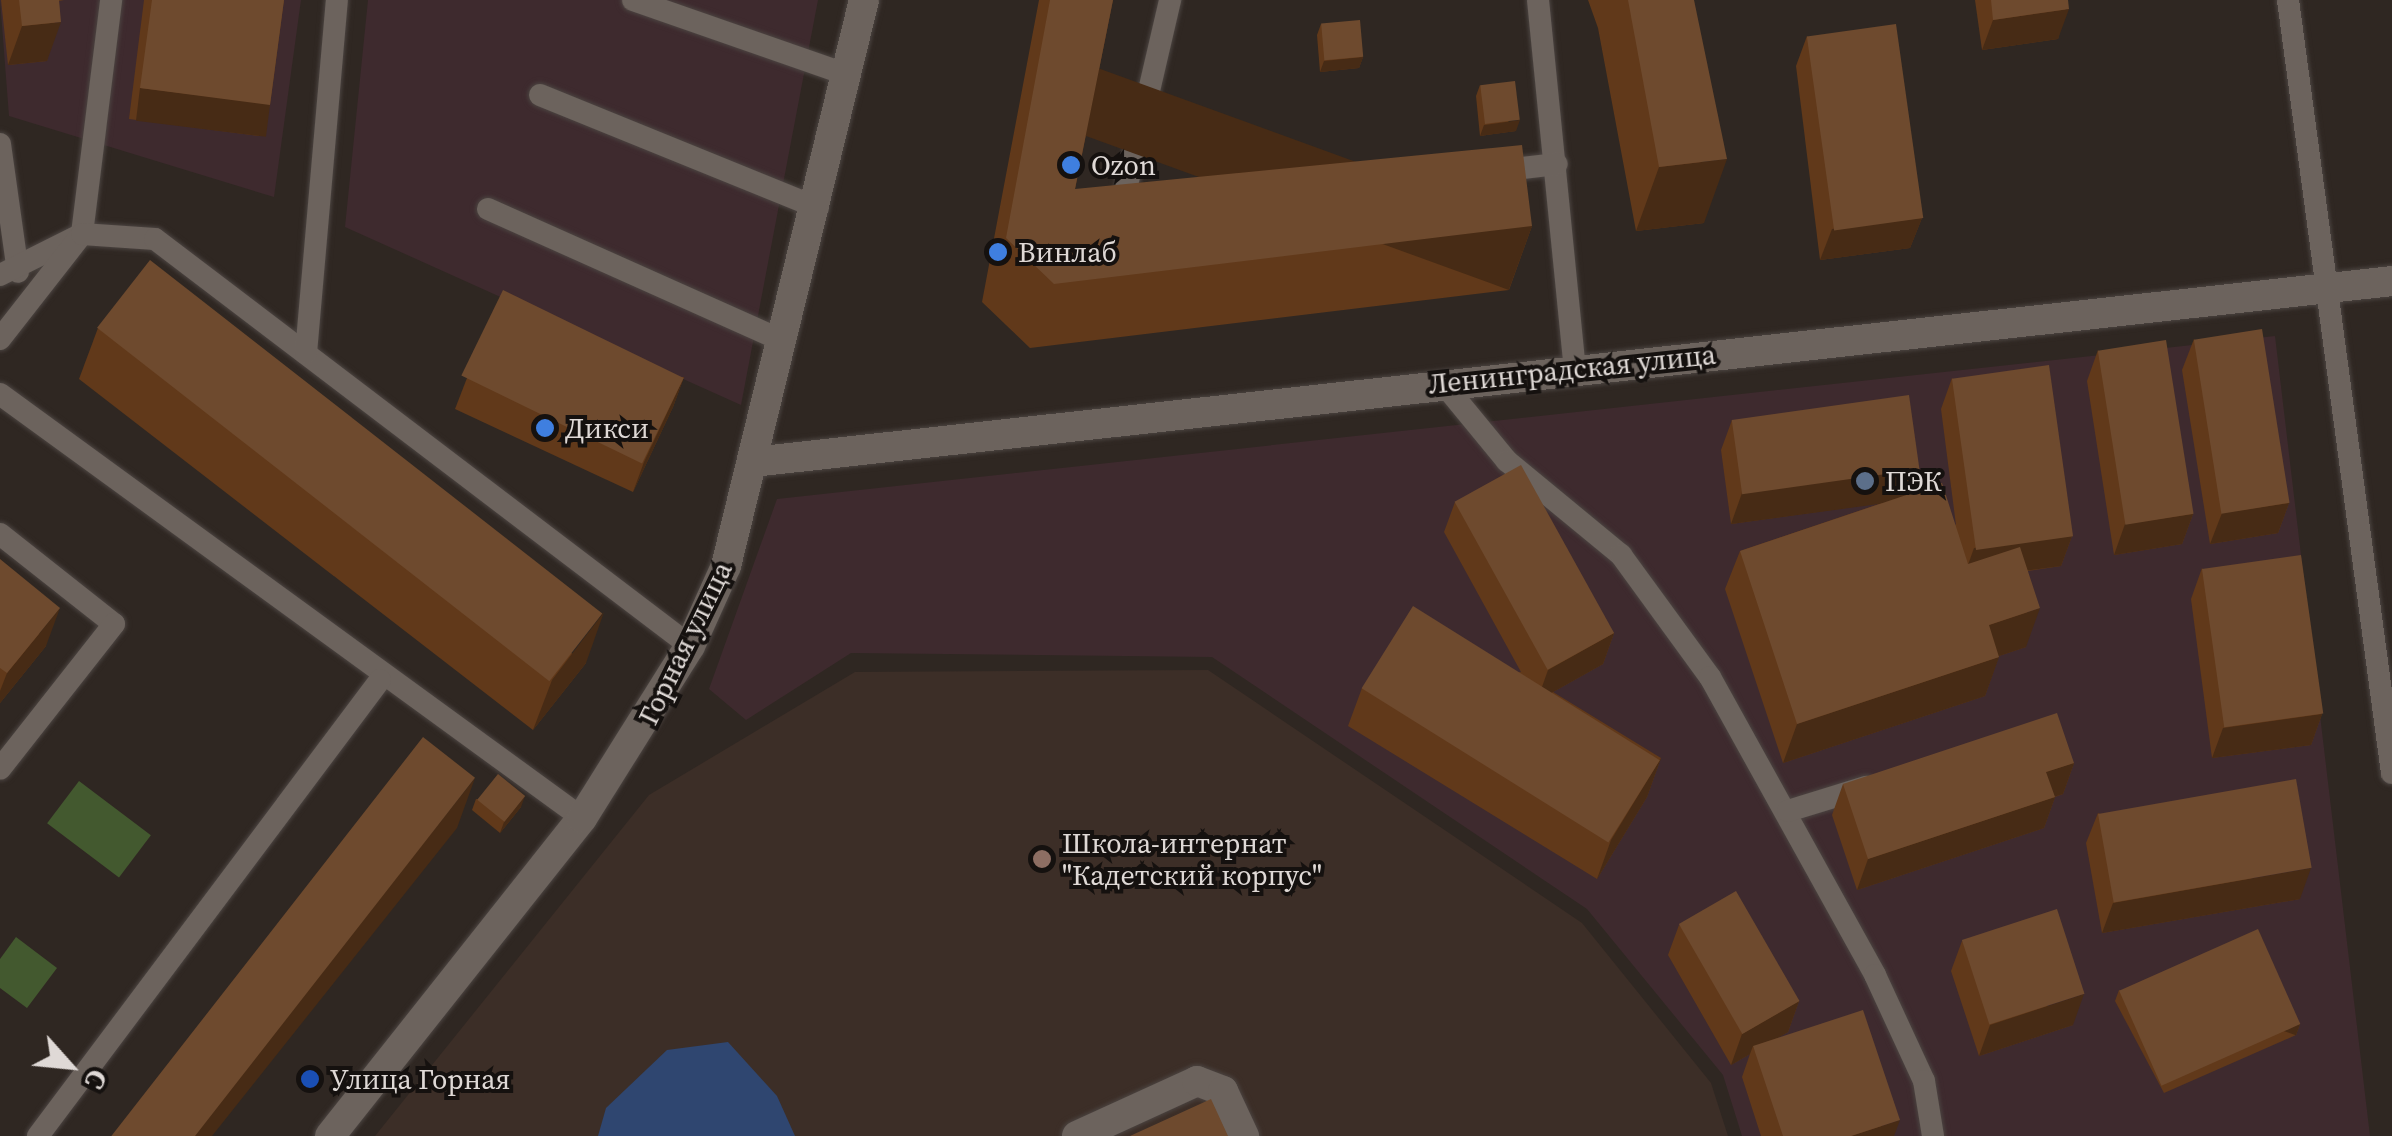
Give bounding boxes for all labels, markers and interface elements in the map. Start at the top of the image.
place label: Ozon [1091,148,1156,182]
marker: Ozon [1060,154,1082,176]
place label: Винлаб [1018,235,1117,269]
marker: Винлаб [987,241,1009,263]
street label: Ленинградская улица [1427,337,1717,401]
place label: Дикси [565,411,649,445]
marker: Дикси [534,417,556,439]
place label: ПЭК [1885,464,1941,498]
marker: ПЭК [1854,470,1876,492]
street label: Горная улица [631,556,739,730]
place label: Школа-интернат "Кадетский корпус" [1062,826,1322,892]
marker: Школа-интернат "Кадетский корпус" [1031,848,1053,870]
north arrow [20,1016,120,1116]
place label: Улица Горная [330,1062,510,1096]
text: С [76,1063,118,1096]
marker: Улица Горная [299,1068,321,1090]

